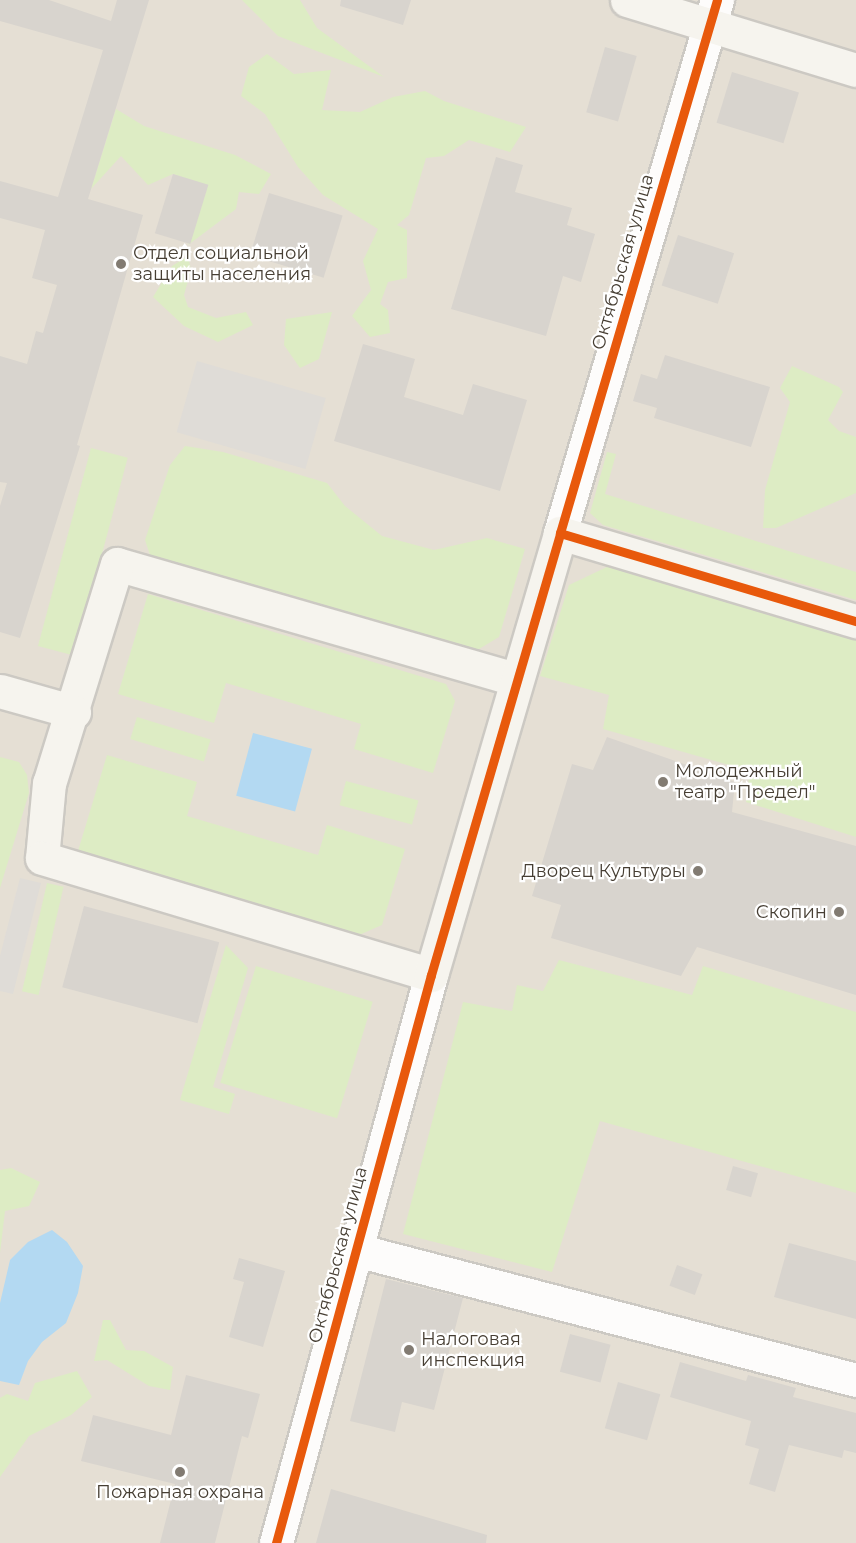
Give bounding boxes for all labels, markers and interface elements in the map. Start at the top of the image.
street label: Октябрьская улица [588,172,658,352]
place label: Отдел социальной защиты населения [133,243,311,286]
marker: Отдел социальной защиты населения [114,257,128,271]
place label: Молодежный театр "Предел" [675,761,816,804]
marker: Молодежный театр "Предел" [656,775,670,789]
place label: Дворец Культуры [521,860,686,882]
marker: Дворец Культуры [691,864,705,878]
place label: Скопин [756,901,827,923]
marker: Скопин [832,905,846,919]
street label: Октябрьская улица [304,1164,372,1346]
place label: Налоговая инспекция [421,1329,525,1372]
marker: Налоговая инспекция [402,1343,416,1357]
marker: Пожарная охрана [173,1465,187,1479]
place label: Пожарная охрана [96,1481,264,1503]

